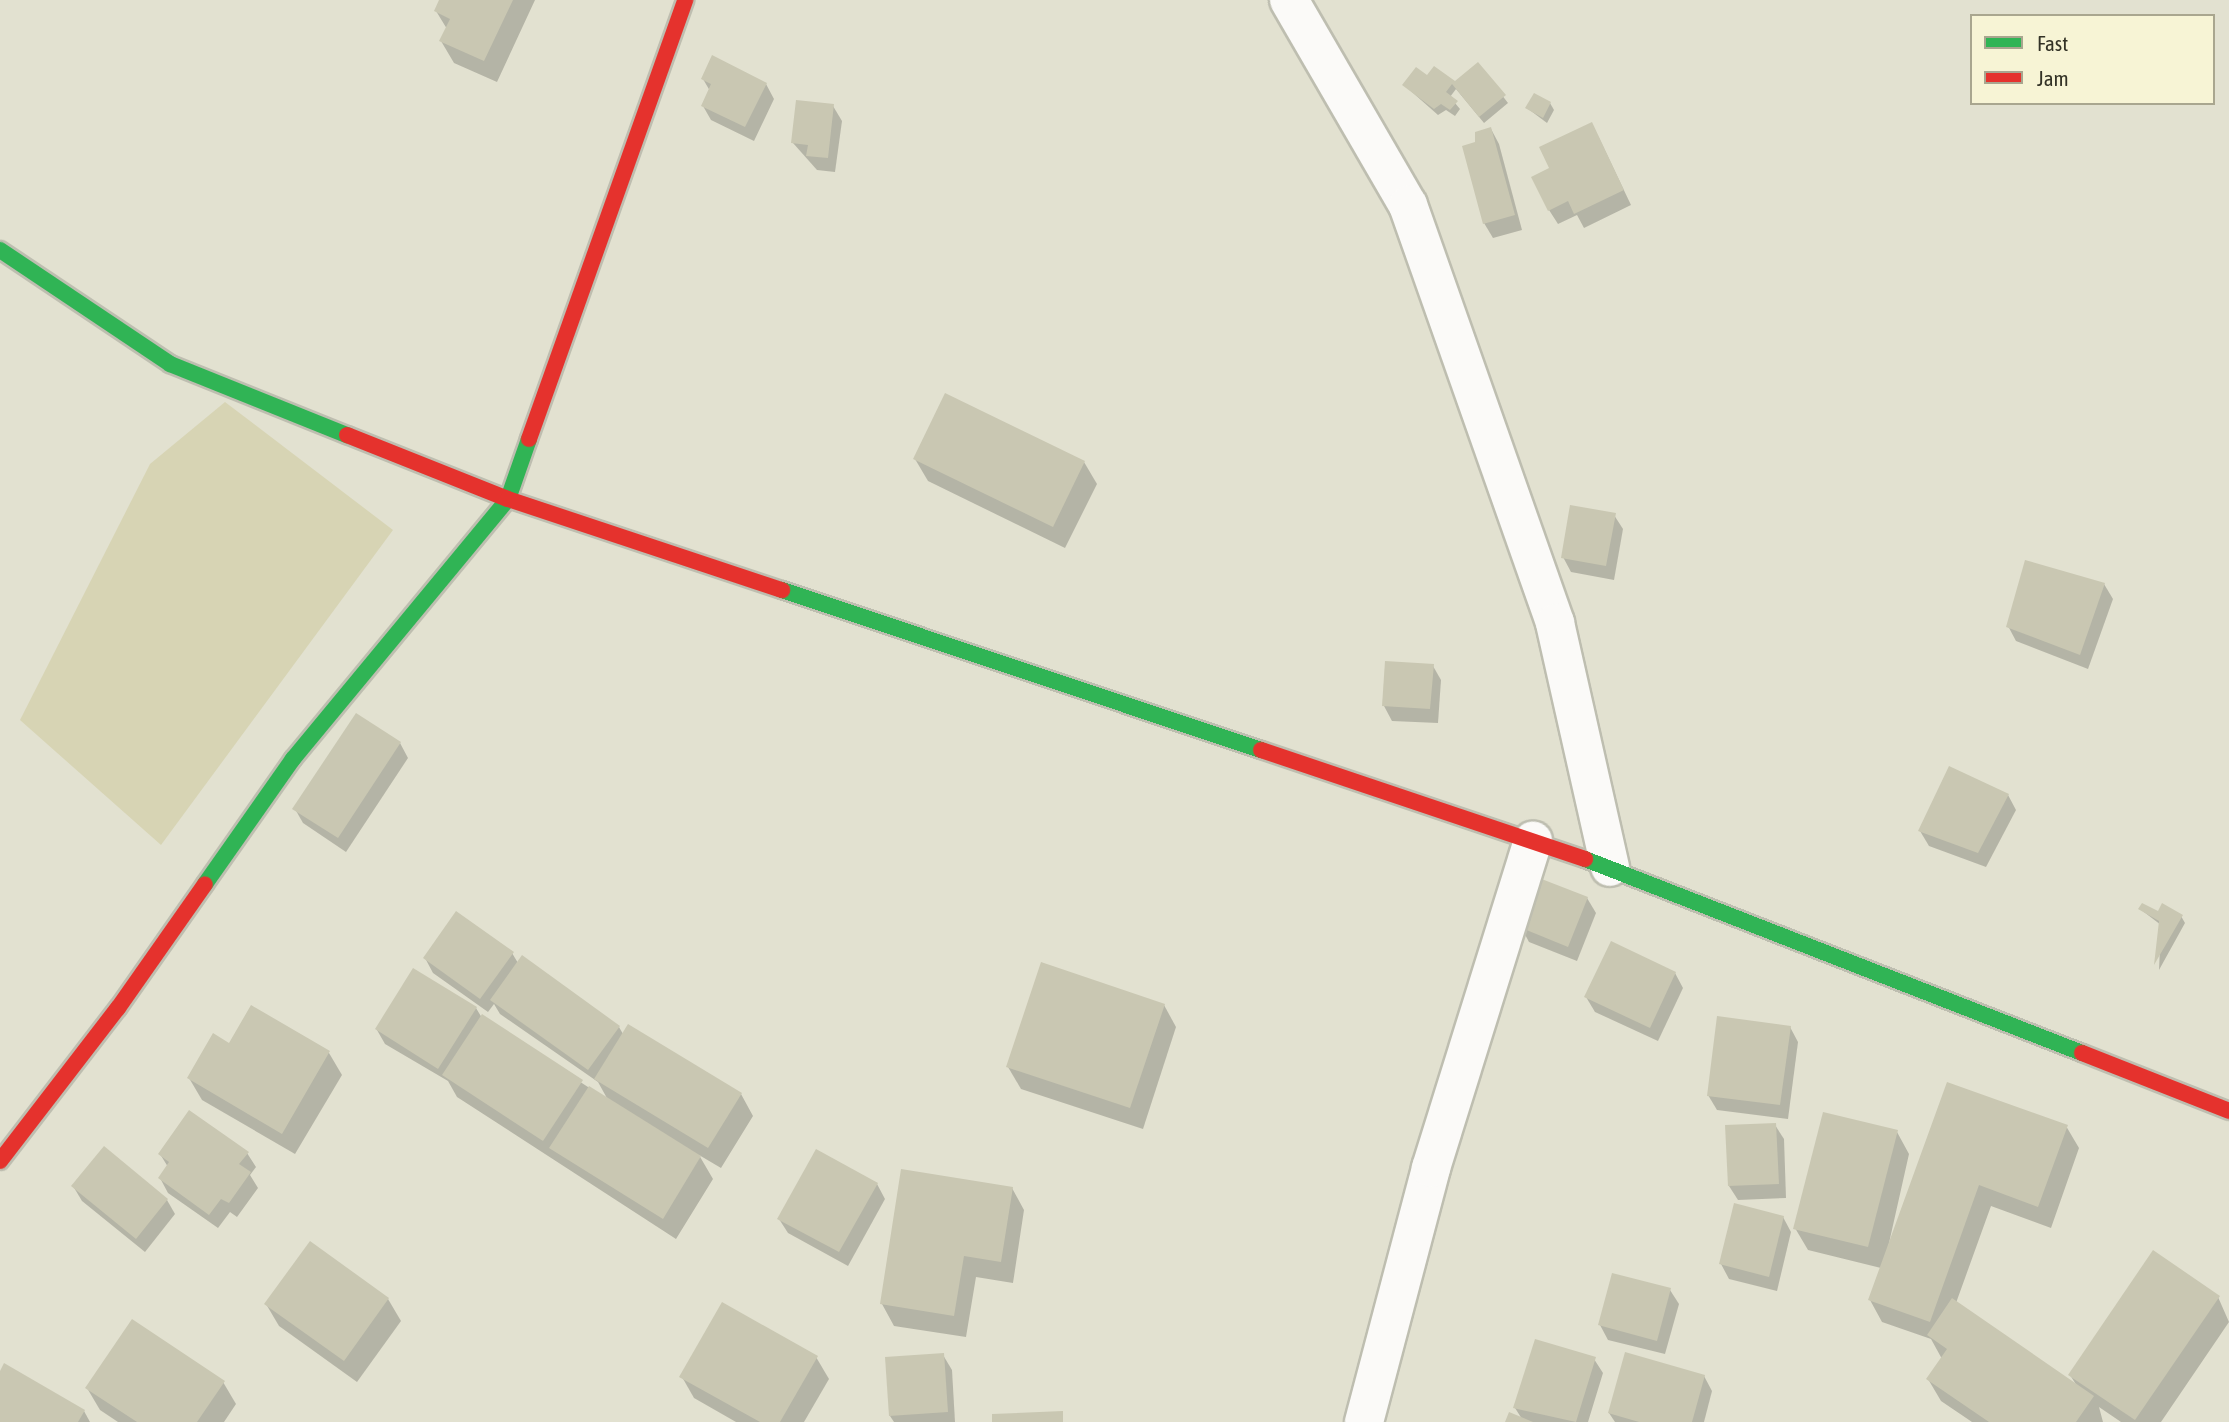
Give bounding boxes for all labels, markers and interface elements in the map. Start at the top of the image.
legend [1970,14,2215,105]
text: Fast [2037,31,2068,55]
text: Jam [2037,66,2069,90]

